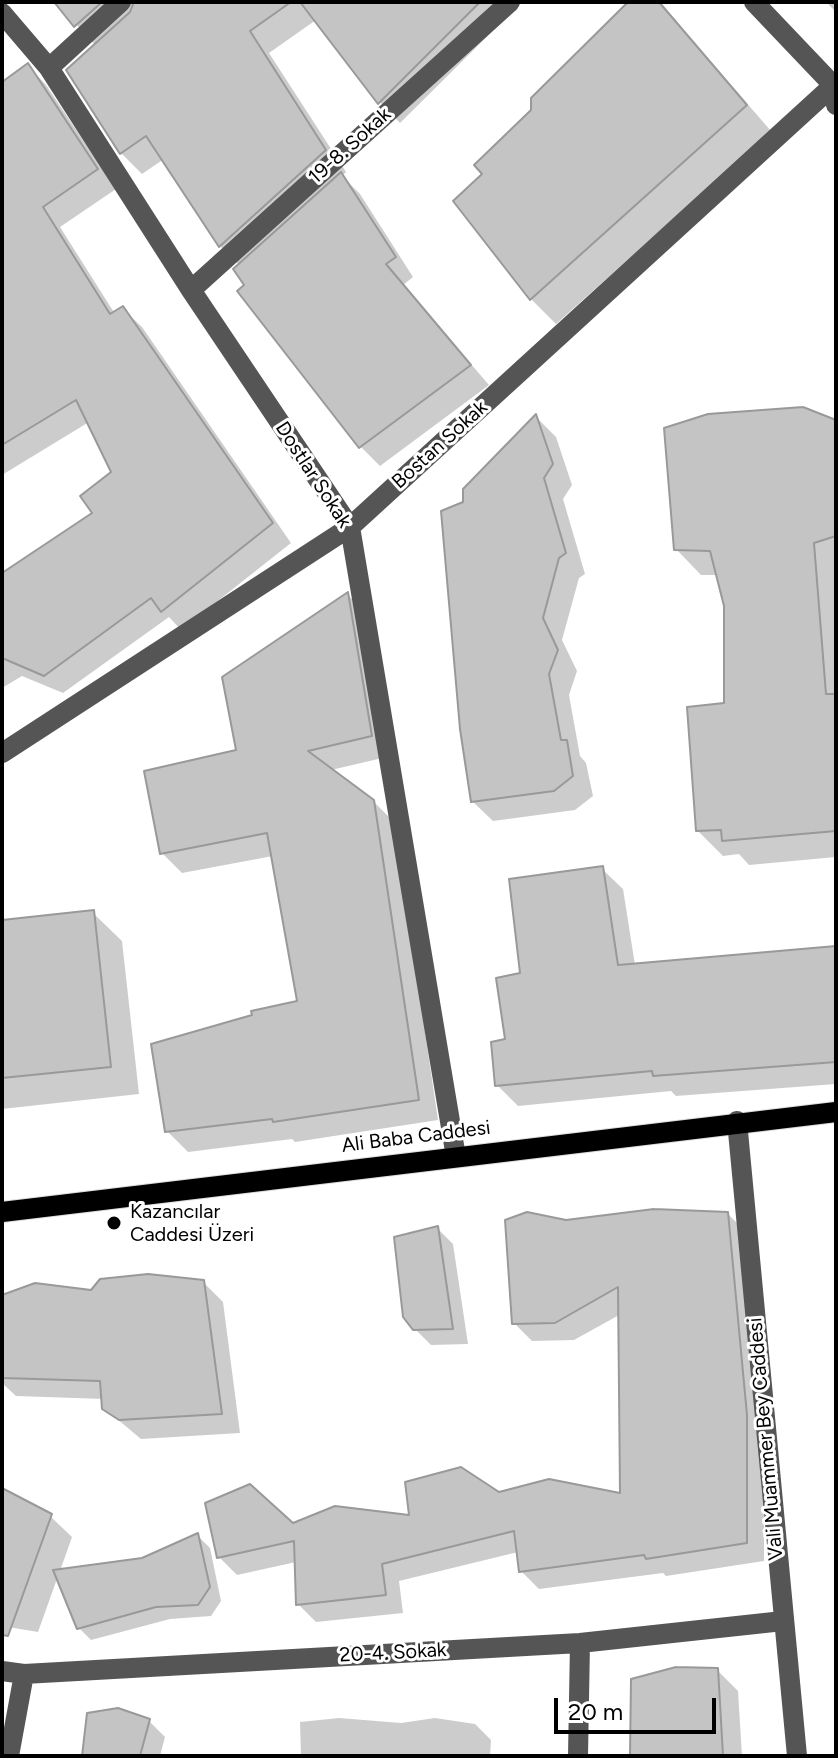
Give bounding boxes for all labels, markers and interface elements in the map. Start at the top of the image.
street label: 19-8. Sokak [304,103,396,189]
street label: Bostan Sokak [387,396,493,494]
street label: Dostlar Sokak [270,417,356,533]
street label: Ali Baba Caddesi [340,1116,492,1158]
place label: Kazancılar Caddesi Üzeri [130,1200,254,1247]
marker: Kazancılar Caddesi Üzeri [105,1214,123,1232]
street label: Vali Muammer Bey Caddesi [743,1317,789,1561]
street label: 20-4. Sokak [339,1638,447,1668]
scale bar [558,1682,720,1732]
text: 20 m [568,1697,623,1726]

